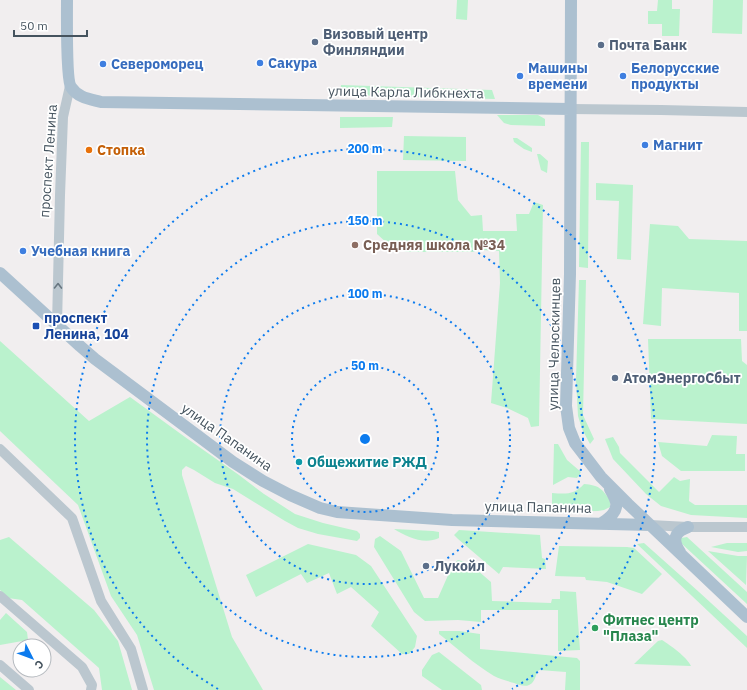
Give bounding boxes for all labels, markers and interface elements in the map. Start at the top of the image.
scale bar [14,12,87,38]
text: 50 m [20,18,48,33]
place label: Визовый центр Финляндии [323,25,428,59]
place label: Почта Банк [609,36,687,54]
marker: Визовый центр Финляндии [310,37,320,47]
marker: Почта Банк [596,40,606,50]
place label: Сакура [268,54,317,72]
place label: Североморец [111,55,204,73]
marker: Сакура [255,58,265,68]
marker: Североморец [98,59,108,69]
place label: Машины времени [528,59,588,93]
place label: Белорусские продукты [631,59,719,93]
marker: Машины времени [515,71,525,81]
marker: Белорусские продукты [618,71,628,81]
street label: улица Карла Либкнехта [328,82,485,102]
street label: проспект Ленина [35,103,61,218]
place label: Магнит [653,136,703,154]
marker: Магнит [640,140,650,150]
place label: Стопка [97,141,145,159]
text: 200 m [347,141,383,156]
marker: Стопка [84,145,94,155]
text: 150 m [347,213,383,228]
place label: Средняя школа №34 [363,236,505,254]
marker: Средняя школа №34 [350,240,360,250]
place label: Учебная книга [31,242,131,260]
marker: Учебная книга [18,246,28,256]
street label: улица Челюскинцев [544,277,564,411]
one-way arrow [54,283,62,289]
text: 100 m [347,286,383,301]
place label: проспект Ленина, 104 [44,309,129,343]
marker: проспект Ленина, 104 [31,321,41,331]
text: 50 m [351,358,379,373]
place label: АтомЭнергоСбыт [623,369,741,387]
marker: АтомЭнергоСбыт [610,373,620,383]
street label: улица Папанина [178,399,276,475]
centre of rings [358,432,372,446]
place label: Общежитие РЖД [307,453,427,471]
marker: Общежитие РЖД [294,457,304,467]
street label: улица Папанина [484,497,592,517]
place label: Лукойл [434,557,485,575]
marker: Лукойл [421,561,431,571]
place label: Фитнес центр "Плаза" [603,611,699,645]
marker: Фитнес центр "Плаза" [590,623,600,633]
north arrow [12,638,52,678]
text: С [32,657,47,672]

